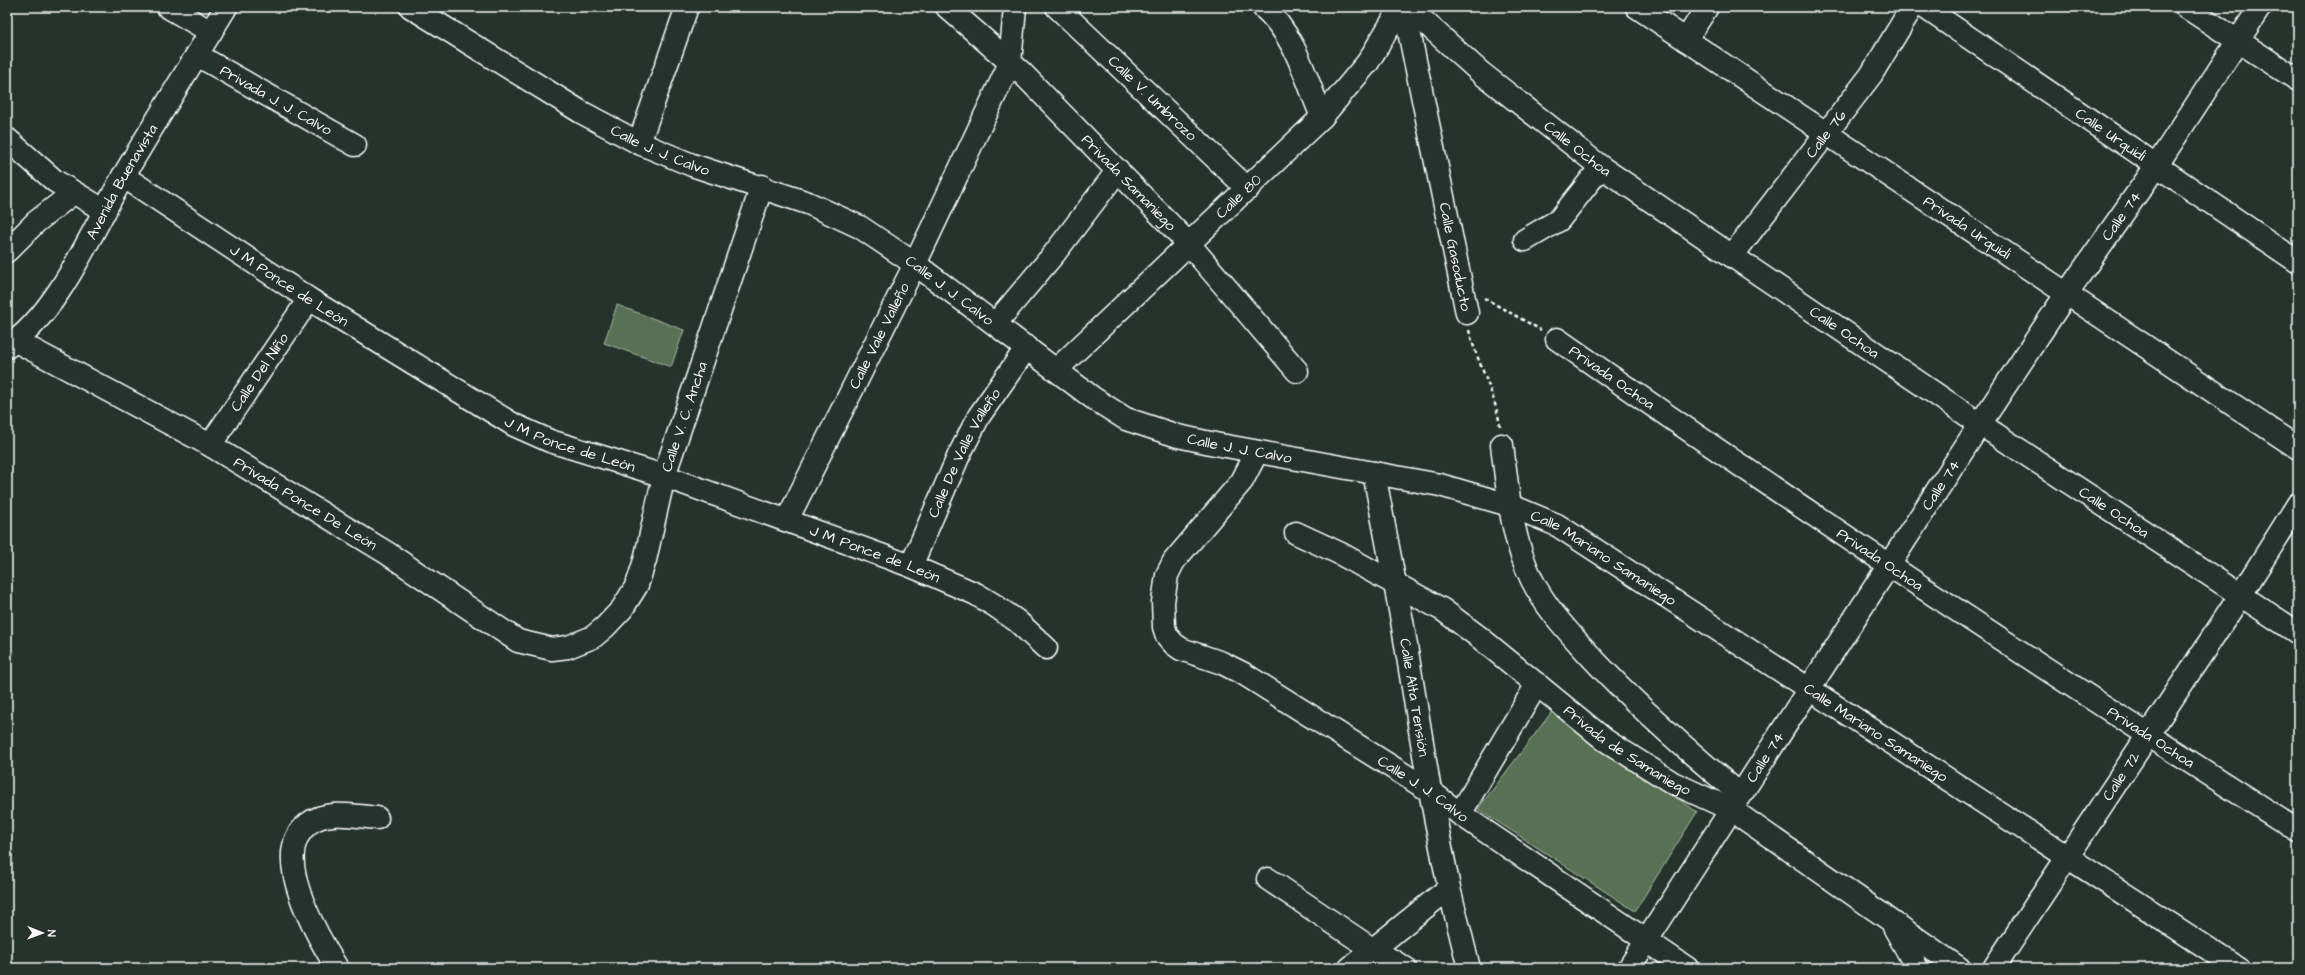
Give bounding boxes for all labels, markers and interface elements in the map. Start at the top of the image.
street label: Calle V. Umbrozo [1103,51,1202,146]
street label: Privada J. J. Calvo [216,60,336,141]
street label: Calle Urquidi [2071,103,2151,166]
street label: Calle 76 [1800,105,1851,162]
street label: Calle Ochoa [1540,116,1616,182]
street label: Calle J. J. Calvo [607,119,713,181]
street label: Avenida Buenavista [81,120,163,243]
street label: Privada Samaniego [1077,130,1181,236]
street label: Calle 80 [1211,169,1267,223]
street label: Calle 74 [2096,187,2146,245]
street label: Privada Urquidi [1919,191,2016,265]
street label: Calle Gasoducto [1434,201,1477,314]
street label: J M Ponce de León [226,239,353,332]
street label: Calle J. J. Calvo [901,250,999,331]
street label: Calle Vale Valleño [844,278,915,393]
street label: Calle Ochoa [1805,301,1884,363]
street label: Calle Del Niño [225,328,294,416]
street label: Privada Ochoa [1565,340,1659,415]
street label: Calle V. C. Ancha [656,358,713,474]
street label: Calle De Valle Valleño [923,384,1006,521]
street label: J M Ponce de León [500,411,639,477]
street label: Calle J. J. Calvo [1185,428,1294,468]
street label: Privada Ponce De León [230,451,382,555]
street label: Calle 74 [1917,455,1965,514]
street label: Calle Ochoa [2075,481,2153,543]
street label: Calle Mariano Samaniego [1527,505,1681,611]
street label: J M Ponce de León [807,519,944,588]
street label: Privada Ochoa [1833,523,1928,596]
street label: Calle Alta Tensión [1394,637,1435,759]
street label: Calle Mariano Samaniego [1800,678,1952,787]
street label: Privada de Samaniego [1559,700,1695,800]
street label: Privada Ochoa [2103,701,2199,773]
street label: Calle 74 [1741,728,1789,787]
street label: Calle 72 [2097,747,2145,805]
street label: Calle J. J. Calvo [1374,750,1473,828]
north arrow [22,913,62,953]
text: N [44,930,59,937]

